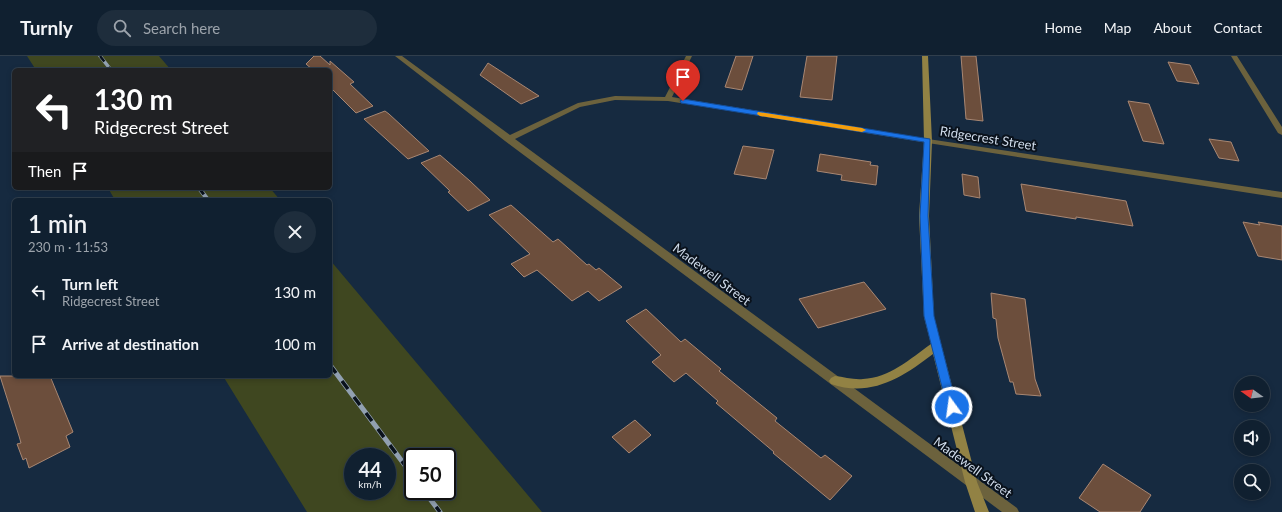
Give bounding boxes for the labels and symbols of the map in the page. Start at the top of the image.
pin [666,60,700,101]
street label: Ridgecrest Street [939,122,1038,154]
street label: Madewell Street [670,240,754,309]
north arrow [1234,376,1270,412]
position arrow [931,386,973,428]
street label: Madewell Street [931,433,1016,501]
speed limit sign: 50 [404,448,456,500]

